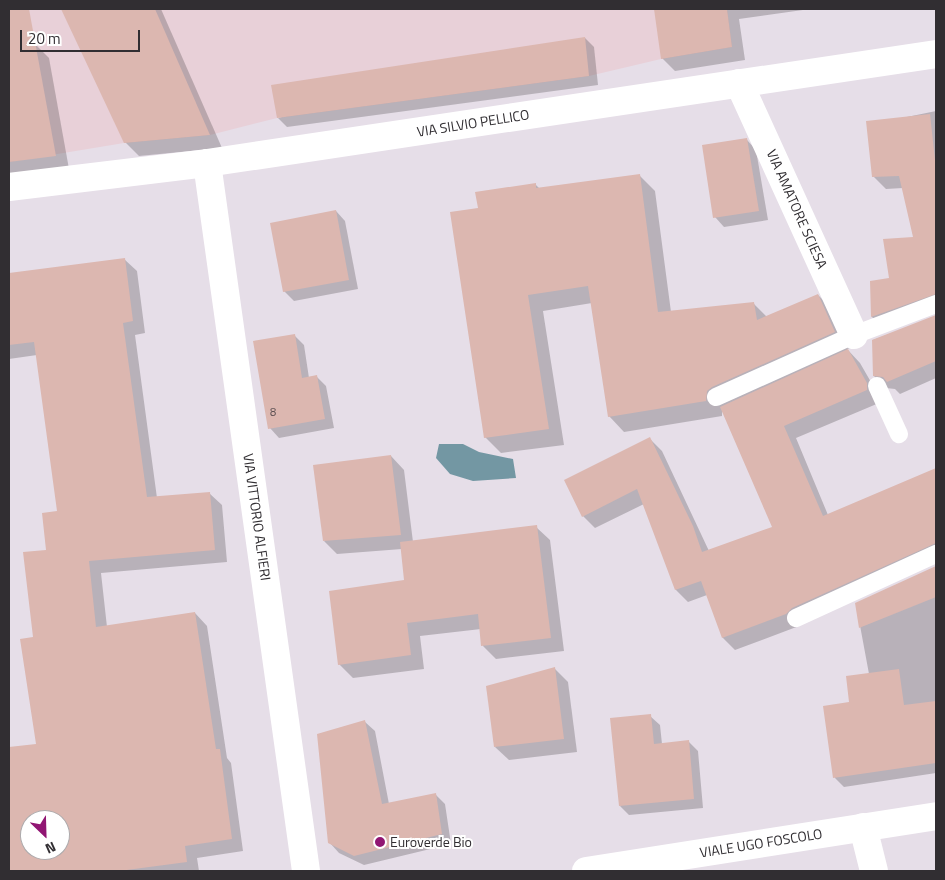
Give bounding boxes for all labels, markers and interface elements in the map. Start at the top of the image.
scale bar [22,20,142,52]
text: 20 m [28,27,61,50]
street label: VIA SILVIO PELLICO [416,106,530,140]
street label: VIA AMATORE SCIESA [763,147,831,271]
house number: 8 [270,405,276,419]
street label: VIA VITTORIO ALFIERI [240,452,274,582]
north arrow [20,810,70,860]
street label: VIALE UGO FOSCOLO [699,825,823,861]
place label: Euroverde Bio [390,834,472,850]
marker: Euroverde Bio [374,836,386,848]
text: N [42,837,60,860]

